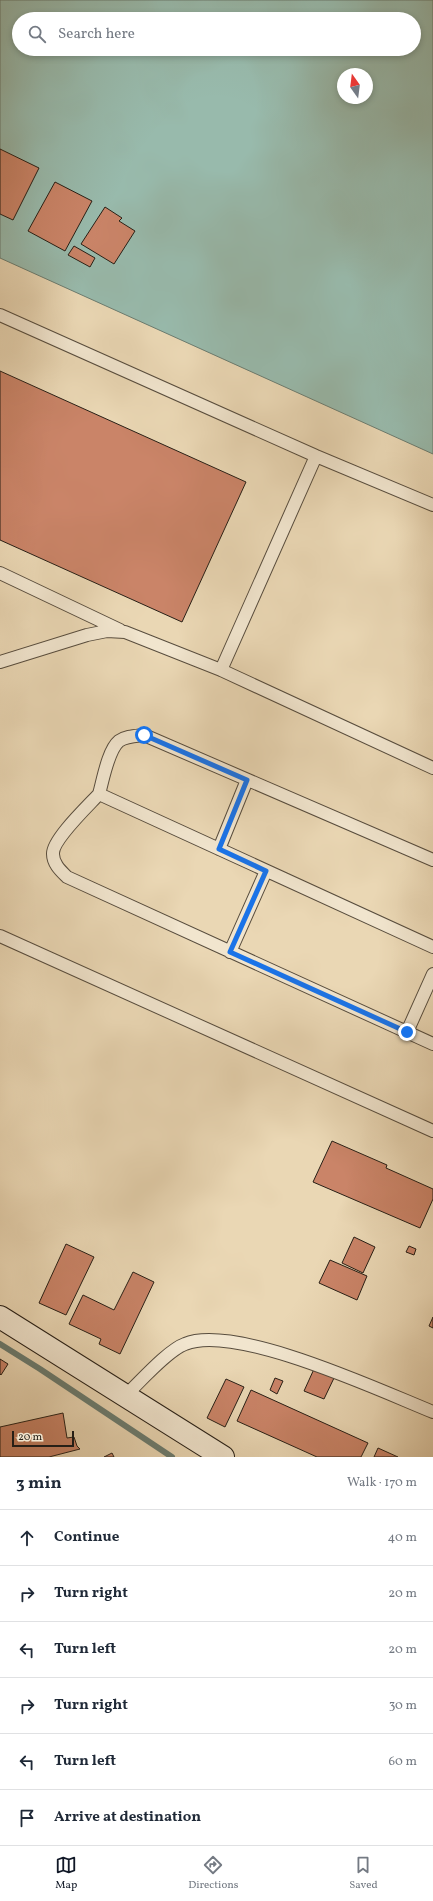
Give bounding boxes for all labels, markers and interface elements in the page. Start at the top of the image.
search box [12,12,421,56]
icon: search [26,23,48,45]
text: Search here [58,24,135,45]
north arrow [337,68,373,104]
route start [135,726,153,744]
route end [398,1023,416,1041]
scale bar [12,1429,74,1448]
text: 20 m [18,1430,42,1445]
text: 3 min [16,1472,62,1495]
text: Walk · 170 m [347,1474,417,1492]
icon: ahead [16,1527,38,1549]
text: Continue [54,1527,119,1548]
text: 40 m [388,1529,417,1547]
icon: right [16,1583,38,1605]
text: Turn right [54,1583,128,1604]
text: 20 m [388,1585,417,1603]
icon: left [16,1639,38,1661]
text: Turn left [54,1639,116,1660]
text: 20 m [388,1641,417,1659]
icon: right [16,1695,38,1717]
text: Turn right [54,1695,128,1716]
text: 30 m [389,1697,417,1715]
icon: left [16,1751,38,1773]
text: Turn left [54,1751,116,1772]
text: 60 m [389,1753,417,1771]
icon: arrive [16,1807,38,1829]
text: Arrive at destination [54,1807,201,1828]
tab: Map [55,1854,77,1893]
tab: Directions [188,1854,239,1893]
tab: Saved [349,1854,378,1893]

